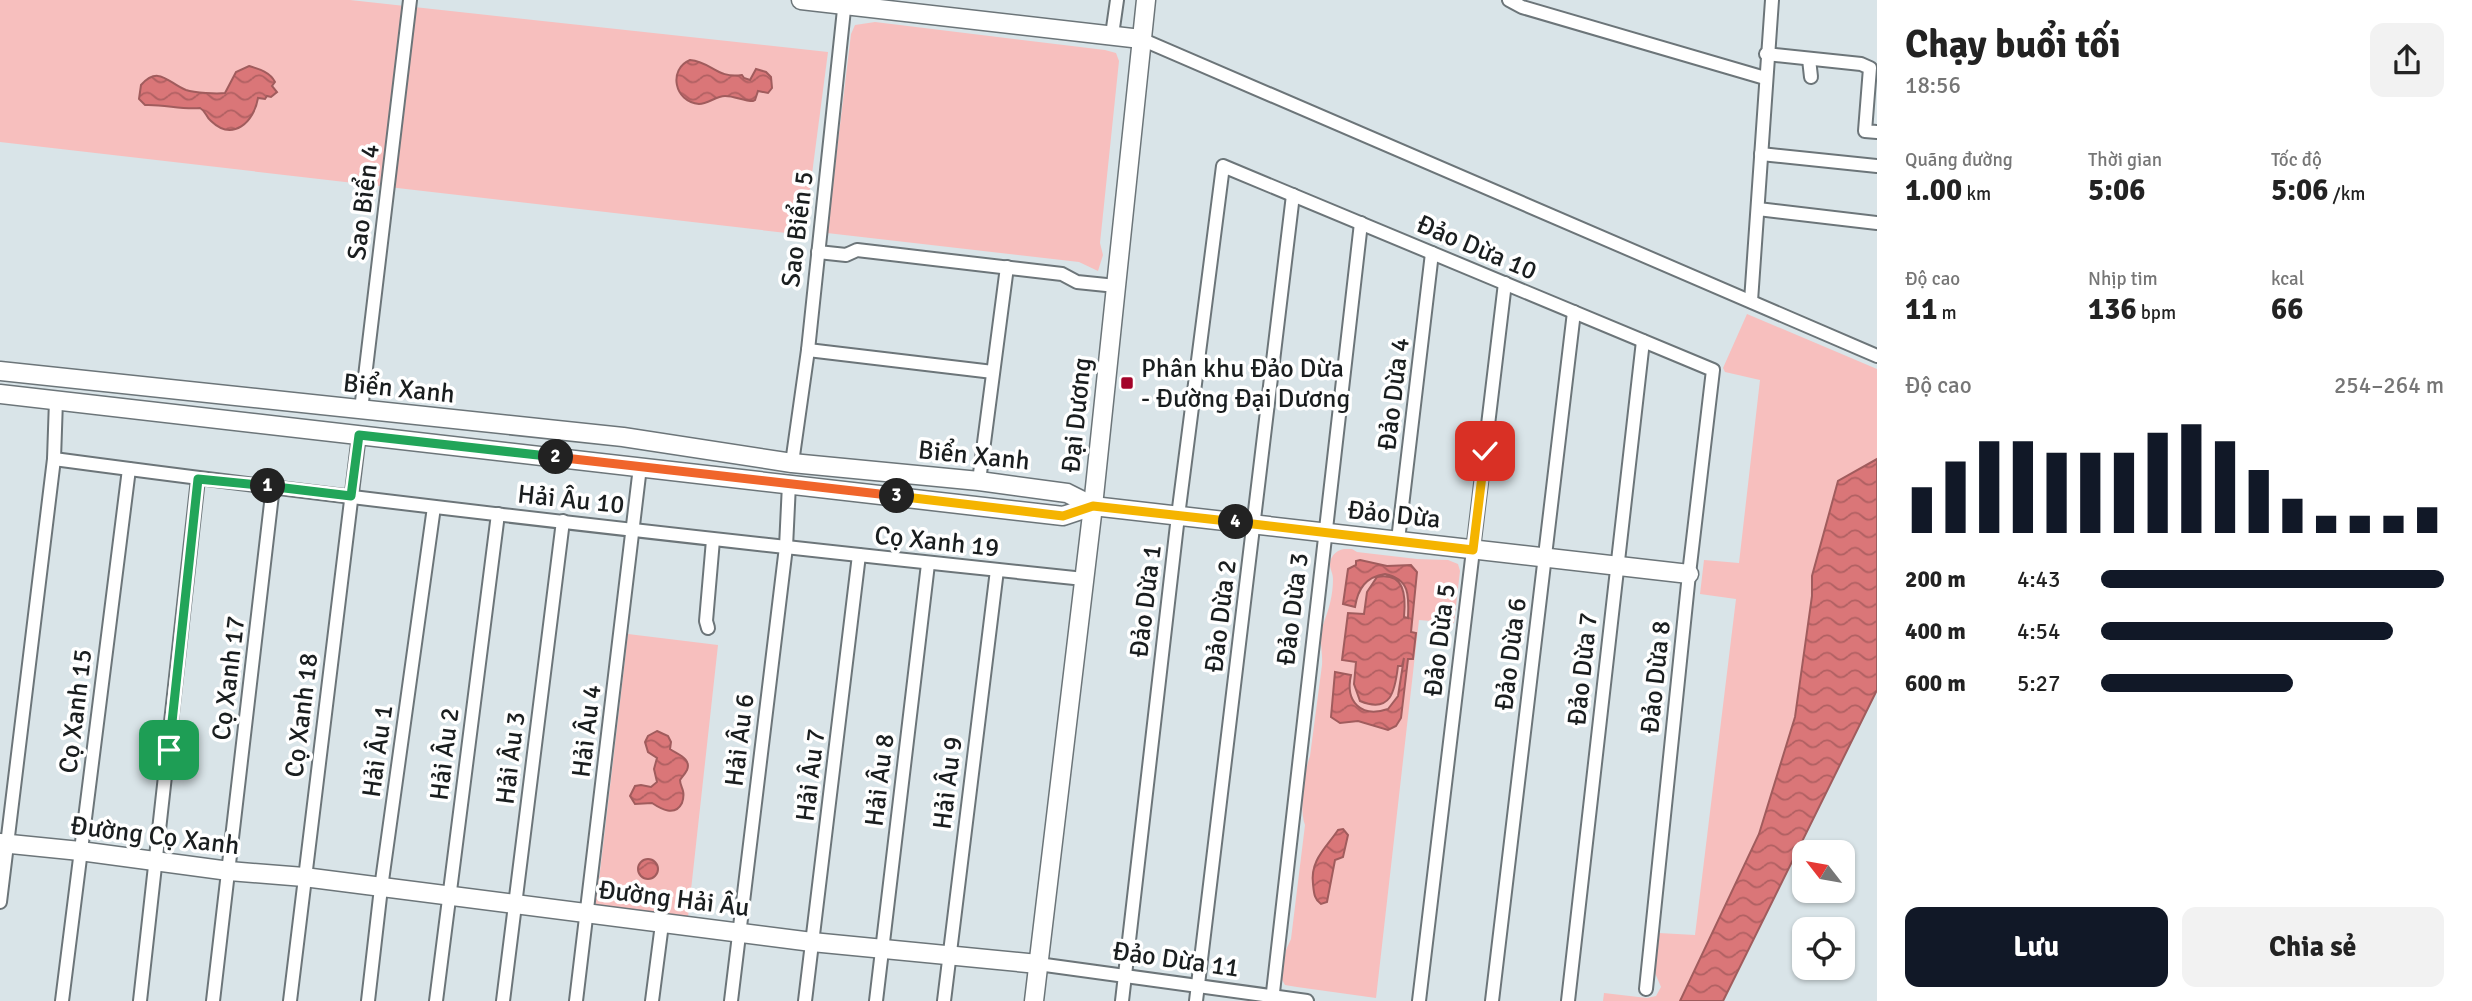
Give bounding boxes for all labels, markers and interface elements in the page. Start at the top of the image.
text: Chạy buổi tối [1905,21,2121,68]
button: share [2370,23,2444,97]
text: 18:56 [1905,71,1961,100]
street label: Sao Biển 4 [341,142,387,262]
text: Quãng đường [1905,148,2013,172]
text: Thời gian [2088,148,2162,172]
text: Tốc độ [2271,148,2322,172]
street label: Sao Biển 5 [775,169,821,289]
text: 1.00 [1905,172,1962,209]
text: 5:06 [2088,172,2145,209]
text: 5:06 [2271,172,2328,209]
text: km [1962,182,1991,206]
text: /km [2328,182,2365,206]
street label: Đảo Dừa 10 [1412,208,1542,288]
text: Độ cao [1905,267,1960,291]
text: Nhịp tim [2088,267,2158,291]
text: kcal [2271,267,2304,291]
text: 11 [1905,291,1937,328]
text: 136 [2088,291,2137,328]
text: 66 [2271,291,2303,328]
text: m [1937,301,1957,325]
text: bpm [2137,301,2176,325]
street label: Đảo Dừa 4 [1371,336,1417,452]
place label: Phân khu Đảo Dừa - Đường Đại Dương [1141,353,1350,415]
street label: Đại Dương [1055,356,1099,474]
street label: Biển Xanh [341,367,456,411]
text: Độ cao [1905,371,1972,400]
text: 254–264 m [2334,371,2444,400]
marker: Phân khu Đảo Dừa - Đường Đại Dương [1119,375,1135,391]
pin [1455,421,1515,481]
icon: check [1466,432,1504,470]
street label: Biển Xanh [916,434,1031,478]
pin: 2 [538,440,574,475]
text: 2 [550,444,561,468]
pin: 1 [250,468,286,504]
text: 1 [262,473,273,497]
street label: Hải Âu 10 [516,478,626,522]
pin: 3 [880,478,914,514]
text: 3 [891,483,902,507]
street label: Đảo Dừa [1346,494,1442,536]
pin: 4 [1218,504,1254,540]
text: 4 [1230,509,1241,533]
street label: Cọ Xanh 19 [873,520,1001,564]
street label: Đảo Dừa 1 [1123,543,1169,659]
street label: Đảo Dừa 3 [1270,551,1316,667]
street label: Đảo Dừa 2 [1198,558,1244,674]
text: 200 m [1905,565,1966,594]
text: 4:43 [2017,565,2060,594]
street label: Đảo Dừa 5 [1417,582,1463,698]
street label: Đảo Dừa 6 [1488,596,1534,712]
street label: Đảo Dừa 7 [1561,611,1605,727]
street label: Cọ Xanh 17 [205,614,252,742]
text: 400 m [1905,617,1966,646]
text: 4:54 [2017,617,2060,646]
street label: Đảo Dừa 8 [1634,619,1678,735]
street label: Cọ Xanh 15 [52,647,99,775]
street label: Cọ Xanh 18 [278,651,325,779]
text: 600 m [1905,669,1966,698]
text: 5:27 [2017,669,2060,698]
street label: Hải Âu 4 [565,683,609,779]
street label: Hải Âu 6 [718,692,762,788]
street label: Hải Âu 1 [356,703,400,799]
street label: Hải Âu 2 [423,706,467,802]
street label: Hải Âu 3 [489,710,533,806]
pin [139,720,199,780]
street label: Hải Âu 7 [789,727,833,823]
icon: arrive [150,731,188,769]
street label: Hải Âu 8 [858,732,902,828]
street label: Hải Âu 9 [926,735,970,831]
street label: Đường Cọ Xanh [69,810,241,862]
north arrow [1792,840,1855,903]
map controls [1792,840,1855,980]
street label: Đường Hải Âu [596,874,751,924]
button: Lưu [1905,907,2168,987]
button: Chia sẻ [2182,907,2444,987]
button: locate [1792,917,1855,980]
street label: Đảo Dừa 11 [1110,935,1241,985]

